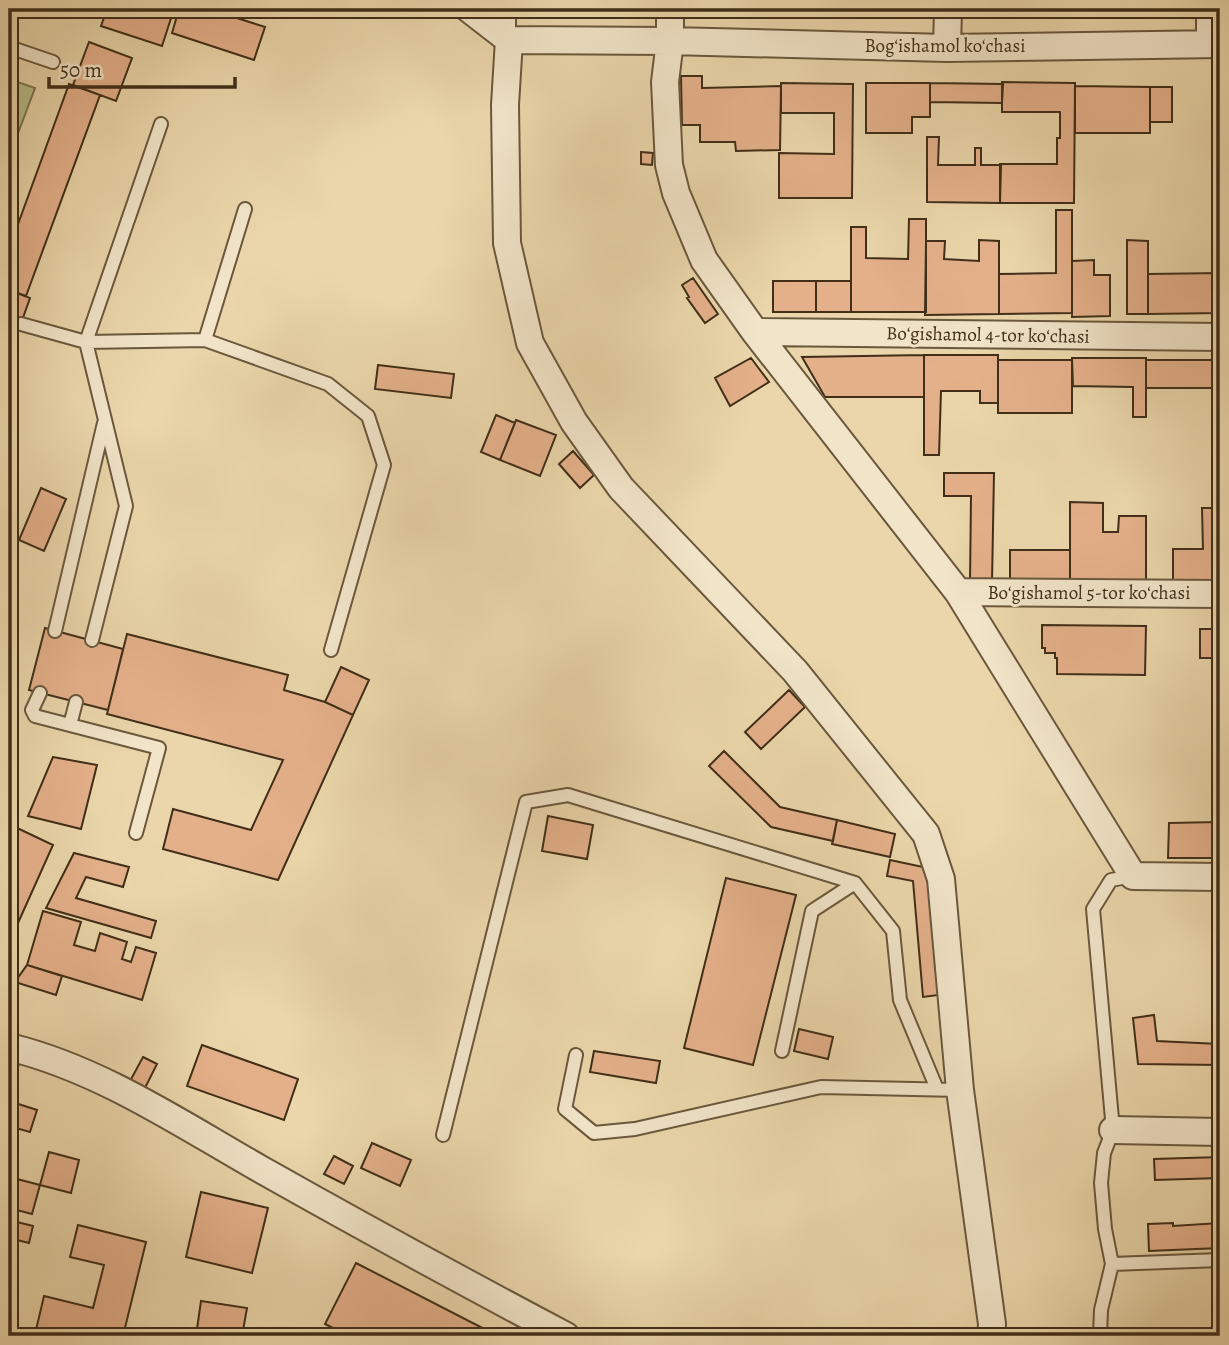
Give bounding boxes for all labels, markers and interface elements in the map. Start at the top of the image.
street label: Bogʻishamol koʻchasi [864,33,1026,59]
scale bar [49,46,234,90]
text: 50 m [60,56,102,84]
street label: Boʻgishamol 4-tor koʻchasi [886,320,1090,350]
street label: Boʻgishamol 5-tor koʻchasi [987,580,1191,606]

